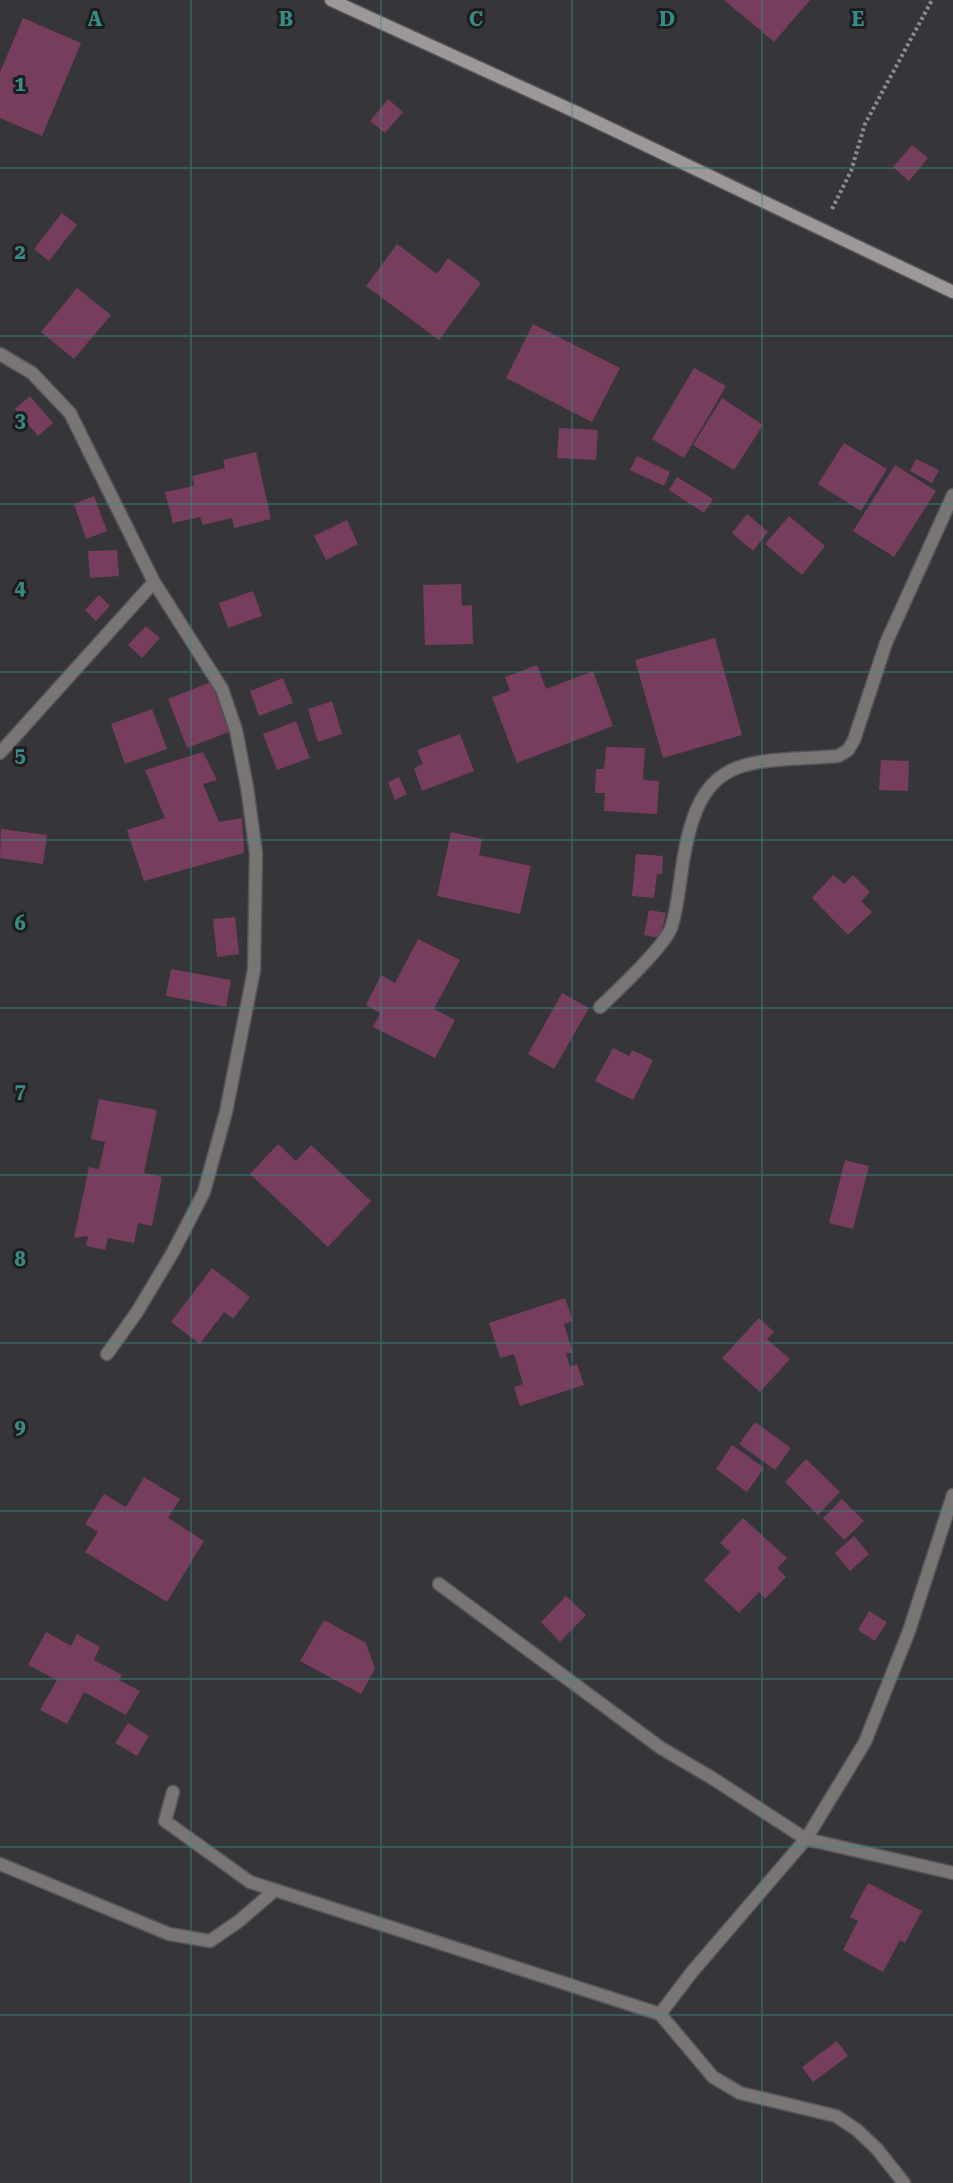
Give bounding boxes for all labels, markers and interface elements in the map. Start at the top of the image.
text: A [88,7,103,31]
text: B [279,7,293,31]
text: C [469,7,483,31]
text: D [659,7,675,31]
text: E [852,7,865,31]
text: 1 [14,72,26,96]
text: 2 [14,240,26,264]
text: 3 [14,408,26,432]
text: 4 [14,576,26,600]
text: 5 [14,743,26,767]
text: 6 [14,911,26,935]
text: 7 [14,1079,26,1103]
text: 8 [14,1247,26,1271]
text: 9 [14,1415,26,1439]

